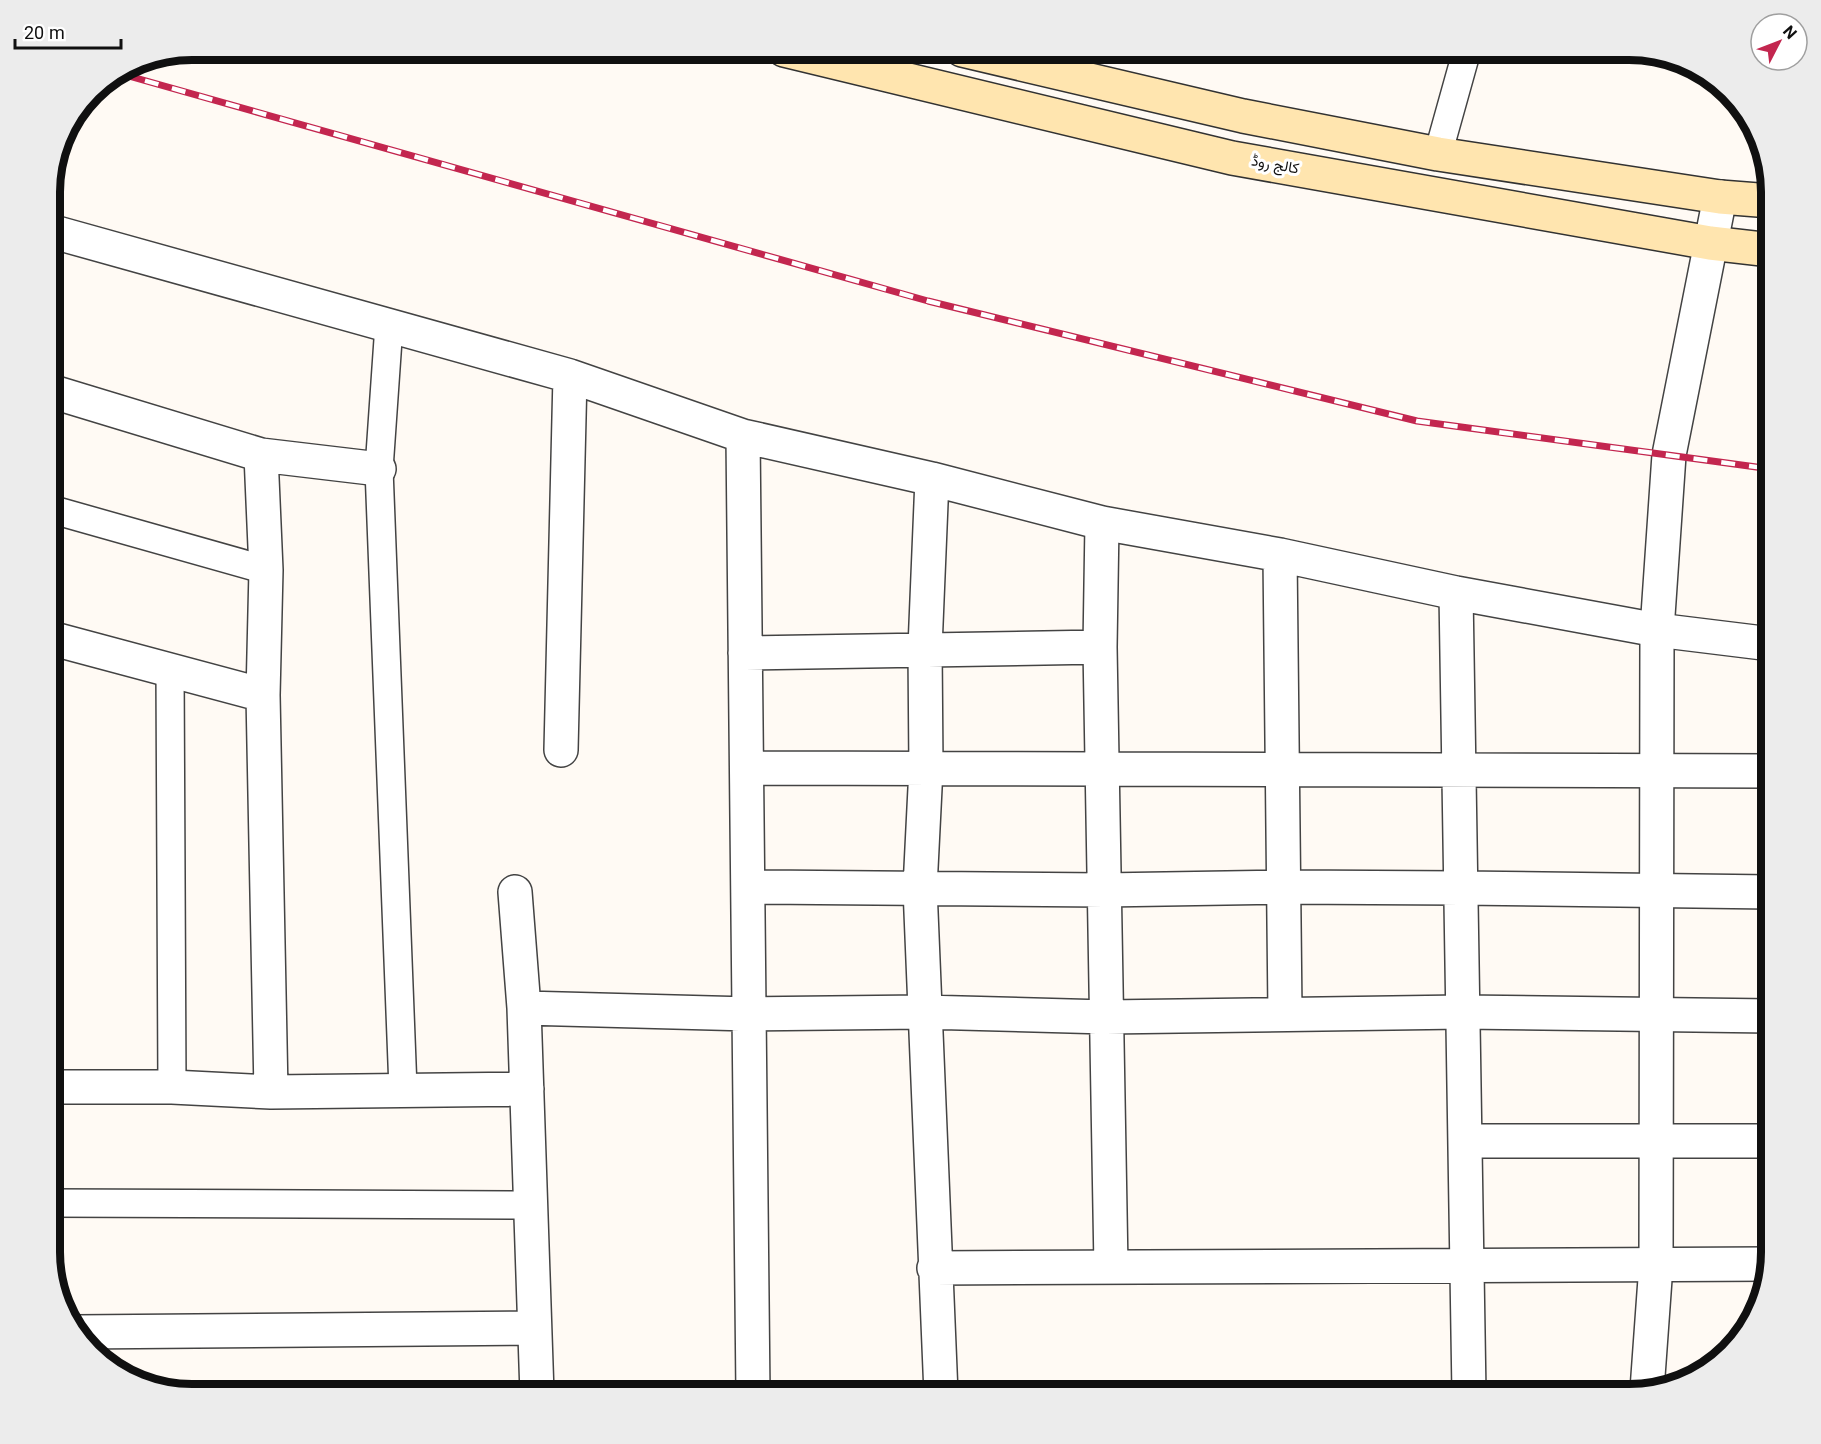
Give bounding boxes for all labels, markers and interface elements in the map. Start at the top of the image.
scale bar [15,12,122,50]
north arrow [1749,12,1809,72]
text: 20 m [24,21,65,49]
text: N [1775,21,1801,46]
street label: کالج روڈ [1249,151,1301,182]

